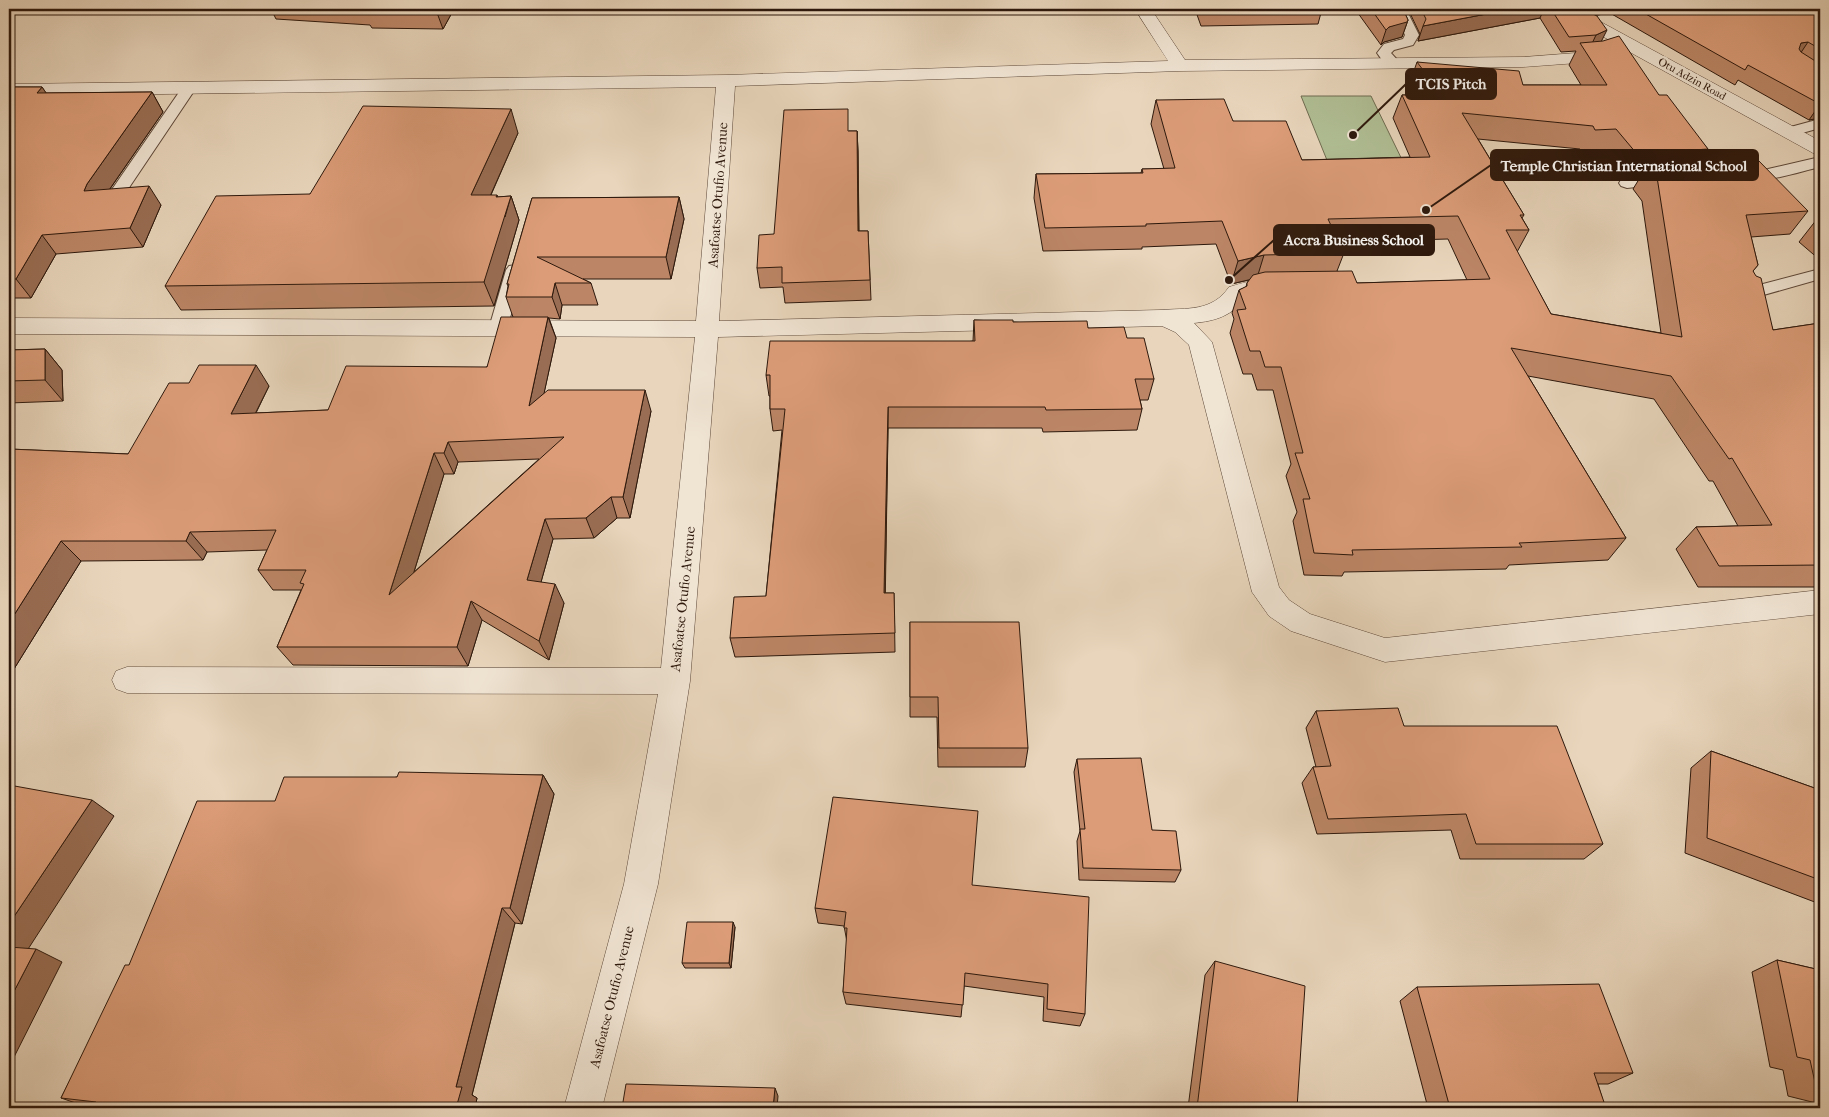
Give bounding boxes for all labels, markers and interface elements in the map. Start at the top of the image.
street label: Otu Adzin Road [1656,55,1729,104]
callout: TCIS Pitch [1406,69,1496,99]
text: TCIS Pitch [1415,75,1487,93]
street label: Asafoatse Otufio Avenue [704,122,732,269]
callout: Temple Christian International School [1491,150,1758,180]
text: Temple Christian International School [1500,157,1748,175]
callout: Accra Business School [1274,225,1434,255]
text: Accra Business School [1283,231,1425,249]
street label: Asafoatse Otufio Avenue [667,526,699,673]
street label: Asafoatse Otufio Avenue [586,924,638,1071]

